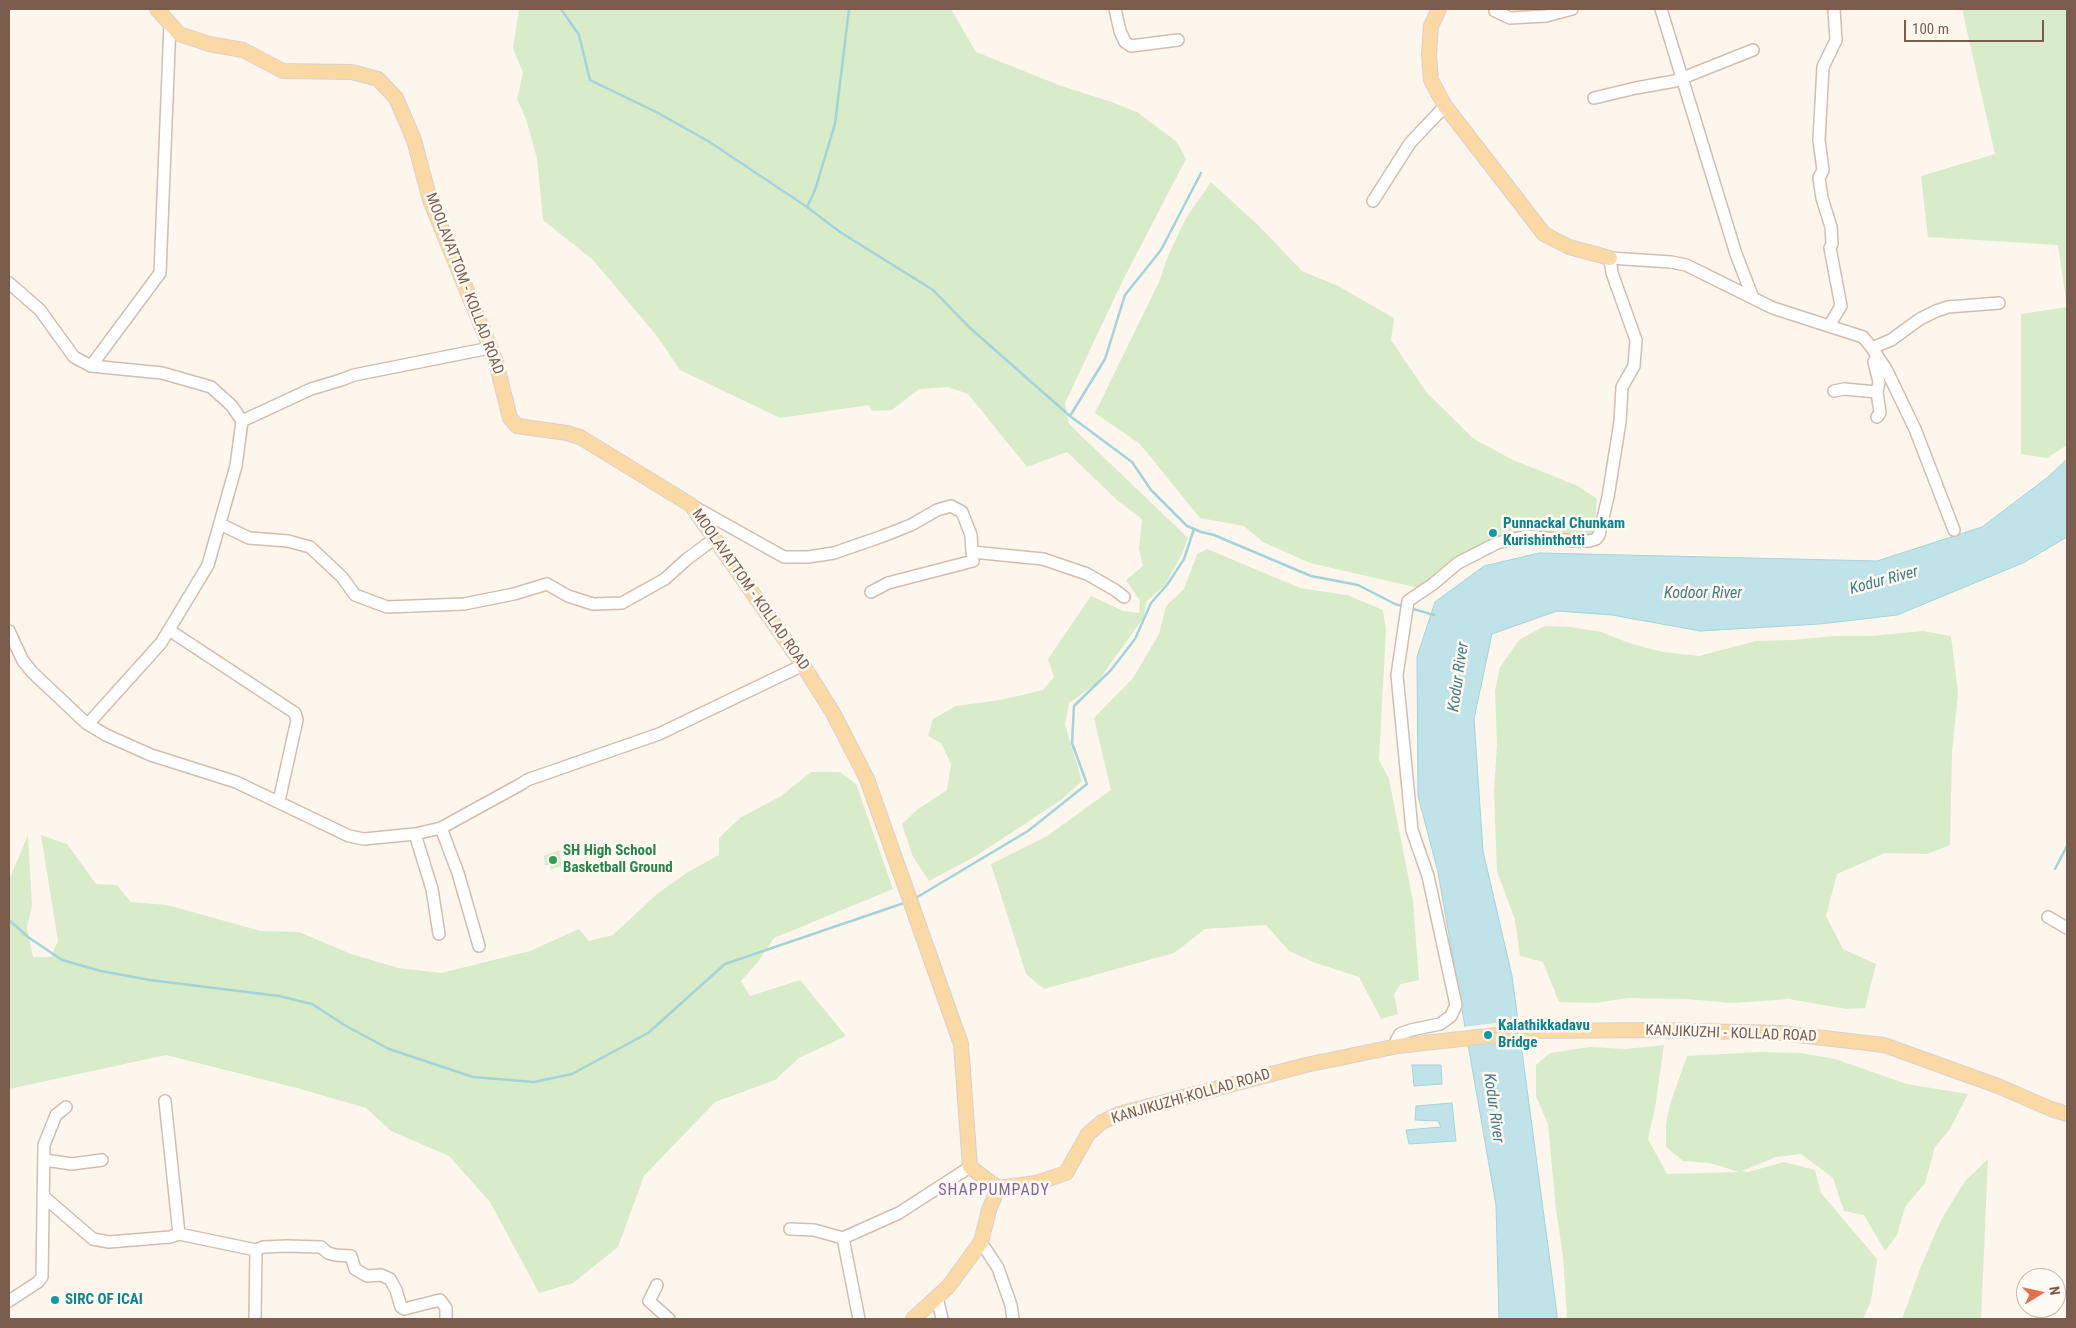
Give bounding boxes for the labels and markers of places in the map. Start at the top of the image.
place label: Punnackal Chunkam Kurishinthotti [1503,515,1625,550]
marker: Punnackal Chunkam Kurishinthotti [1487,527,1499,539]
place label: SH High School Basketball Ground [563,842,673,877]
marker: SH High School Basketball Ground [547,854,559,866]
place label: Kalathikkadavu Bridge [1498,1017,1590,1052]
marker: Kalathikkadavu Bridge [1482,1029,1494,1041]
place label: SIRC OF ICAI [65,1291,143,1309]
marker: SIRC OF ICAI [49,1294,61,1306]

